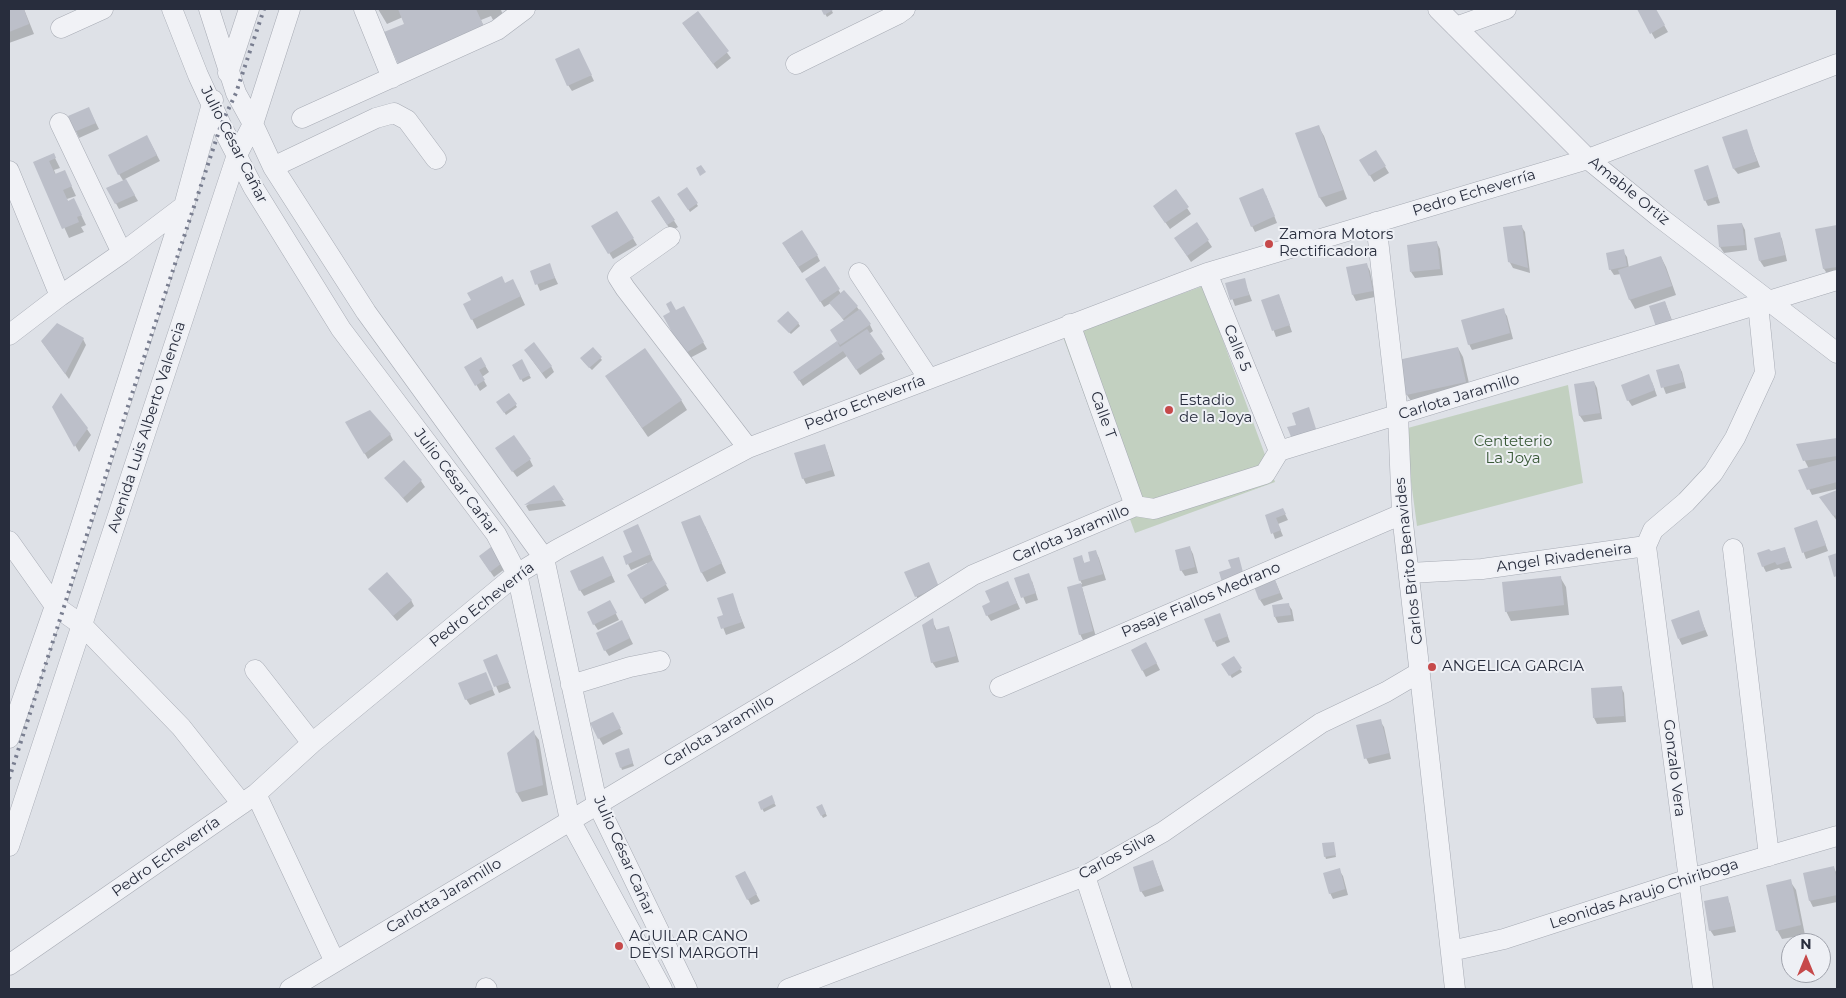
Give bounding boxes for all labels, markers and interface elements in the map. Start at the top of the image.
street label: Julio César Cañar [197,84,271,206]
street label: Amable Ortiz [1585,153,1673,229]
street label: Pedro Echeverría [1410,166,1538,220]
place label: Zamora Motors Rectificadora [1279,226,1393,261]
marker: Zamora Motors Rectificadora [1263,238,1275,250]
street label: Avenida Luis Alberto Valencia [104,319,190,535]
street label: Calle 5 [1219,322,1255,374]
street label: Carlota Jaramillo [1396,370,1522,424]
street label: Pedro Echeverría [802,372,928,434]
street label: Calle T [1086,389,1120,441]
place label: Estadio de la Joya [1179,392,1252,427]
marker: Estadio de la Joya [1163,404,1175,416]
street label: Julio César Cañar [410,425,502,539]
park label: Centeterio La Joya [1474,433,1552,468]
street label: Carlos Brito Benavides [1391,476,1427,646]
street label: Carlota Jaramillo [1010,501,1132,567]
street label: Angel Rivadeneira [1495,540,1633,576]
street label: Pasaje Fiallos Medrano [1119,558,1283,642]
street label: Pedro Echeverría [426,559,538,651]
place label: ANGELICA GARCIA [1442,658,1584,676]
marker: ANGELICA GARCIA [1426,661,1438,673]
street label: Carlota Jaramillo [661,691,777,771]
street label: Gonzalo Vera [1659,718,1689,818]
street label: Julio César Cañar [590,793,658,919]
street label: Pedro Echeverría [108,813,224,901]
street label: Carlos Silva [1076,828,1158,884]
street label: Carlotta Jaramillo [383,854,505,938]
street label: Leonidas Araujo Chiriboga [1547,855,1741,933]
place label: AGUILAR CANO DEYSI MARGOTH [629,928,759,963]
north arrow [1781,933,1831,983]
text: N [1800,935,1812,953]
marker: AGUILAR CANO DEYSI MARGOTH [613,940,625,952]

